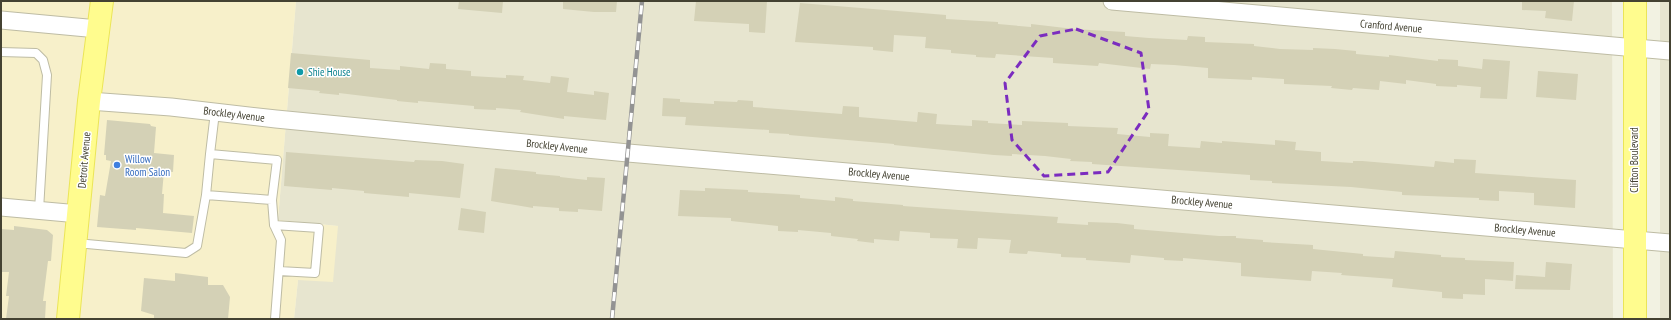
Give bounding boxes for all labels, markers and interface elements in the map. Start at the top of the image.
street label: Cranford Avenue [1359,16,1423,36]
place label: Shie House [308,65,351,79]
marker: Shie House [295,67,305,77]
street label: Brockley Avenue [203,103,266,125]
street label: Clifton Boulevard [1627,127,1641,193]
street label: Detroit Avenue [75,131,93,189]
street label: Brockley Avenue [526,136,589,156]
place label: Willow Room Salon [125,152,170,179]
marker: Willow Room Salon [112,160,122,170]
street label: Brockley Avenue [848,164,911,184]
street label: Brockley Avenue [1171,192,1234,212]
street label: Brockley Avenue [1494,220,1557,240]

